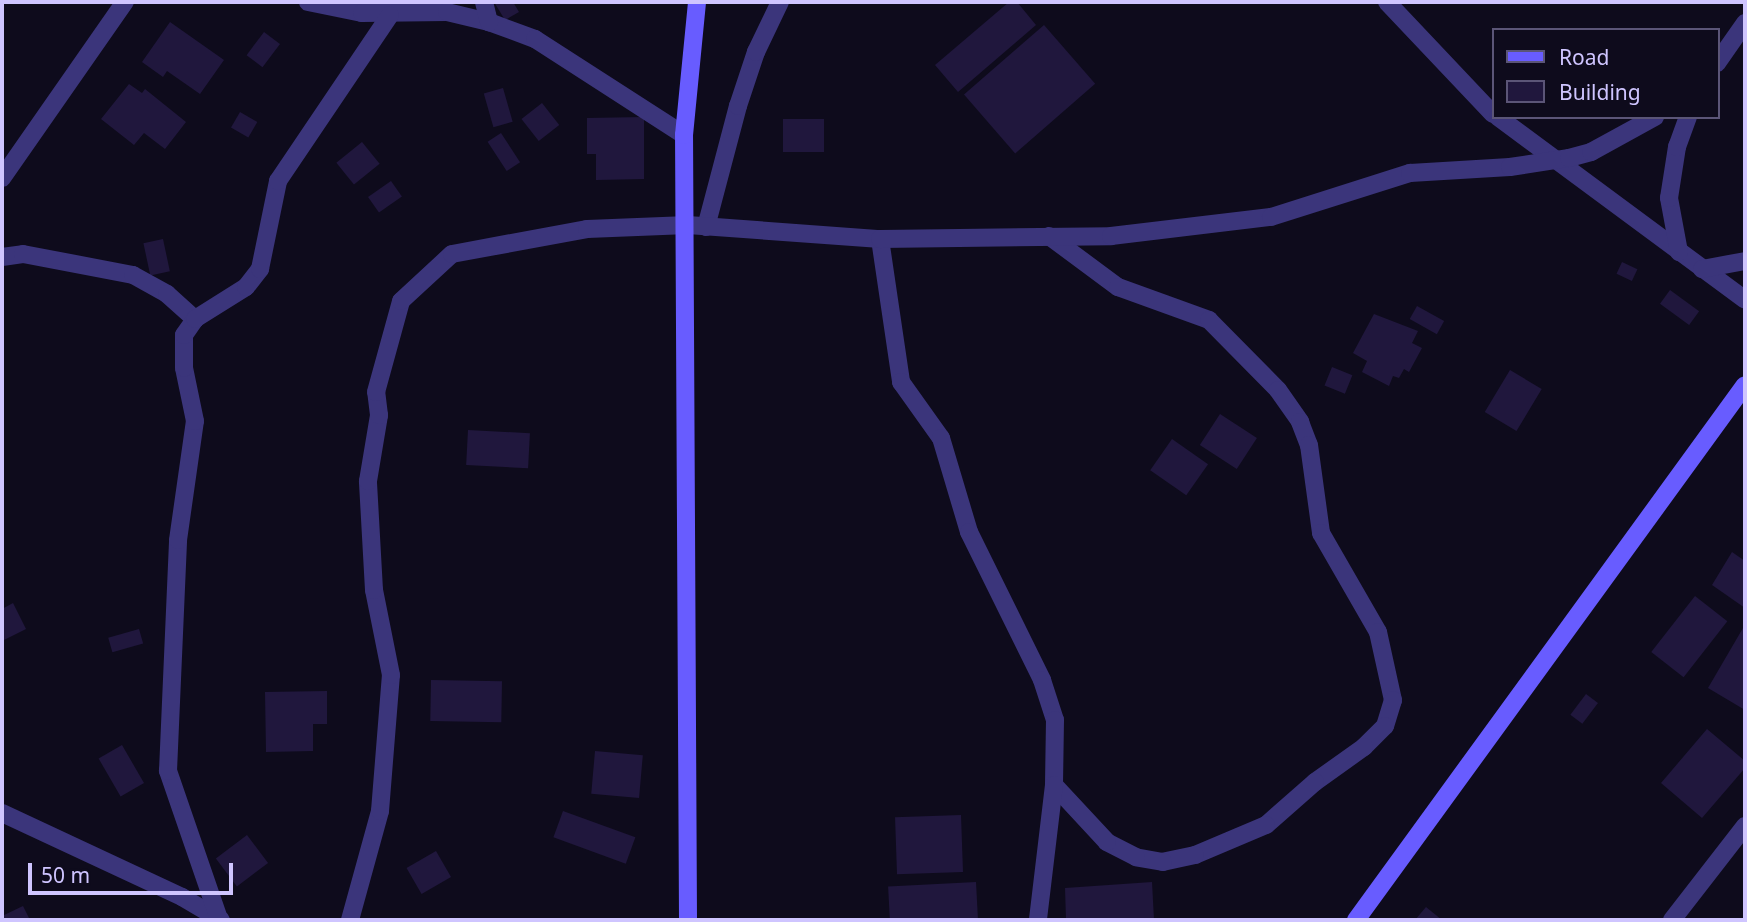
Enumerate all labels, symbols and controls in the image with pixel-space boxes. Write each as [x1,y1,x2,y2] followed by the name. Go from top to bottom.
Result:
[1492,28,1719,119] legend
[1559,43,1609,71] text: Road
[1559,78,1641,106] text: Building
[32,848,236,892] scale bar
[41,861,90,889] text: 50 m

